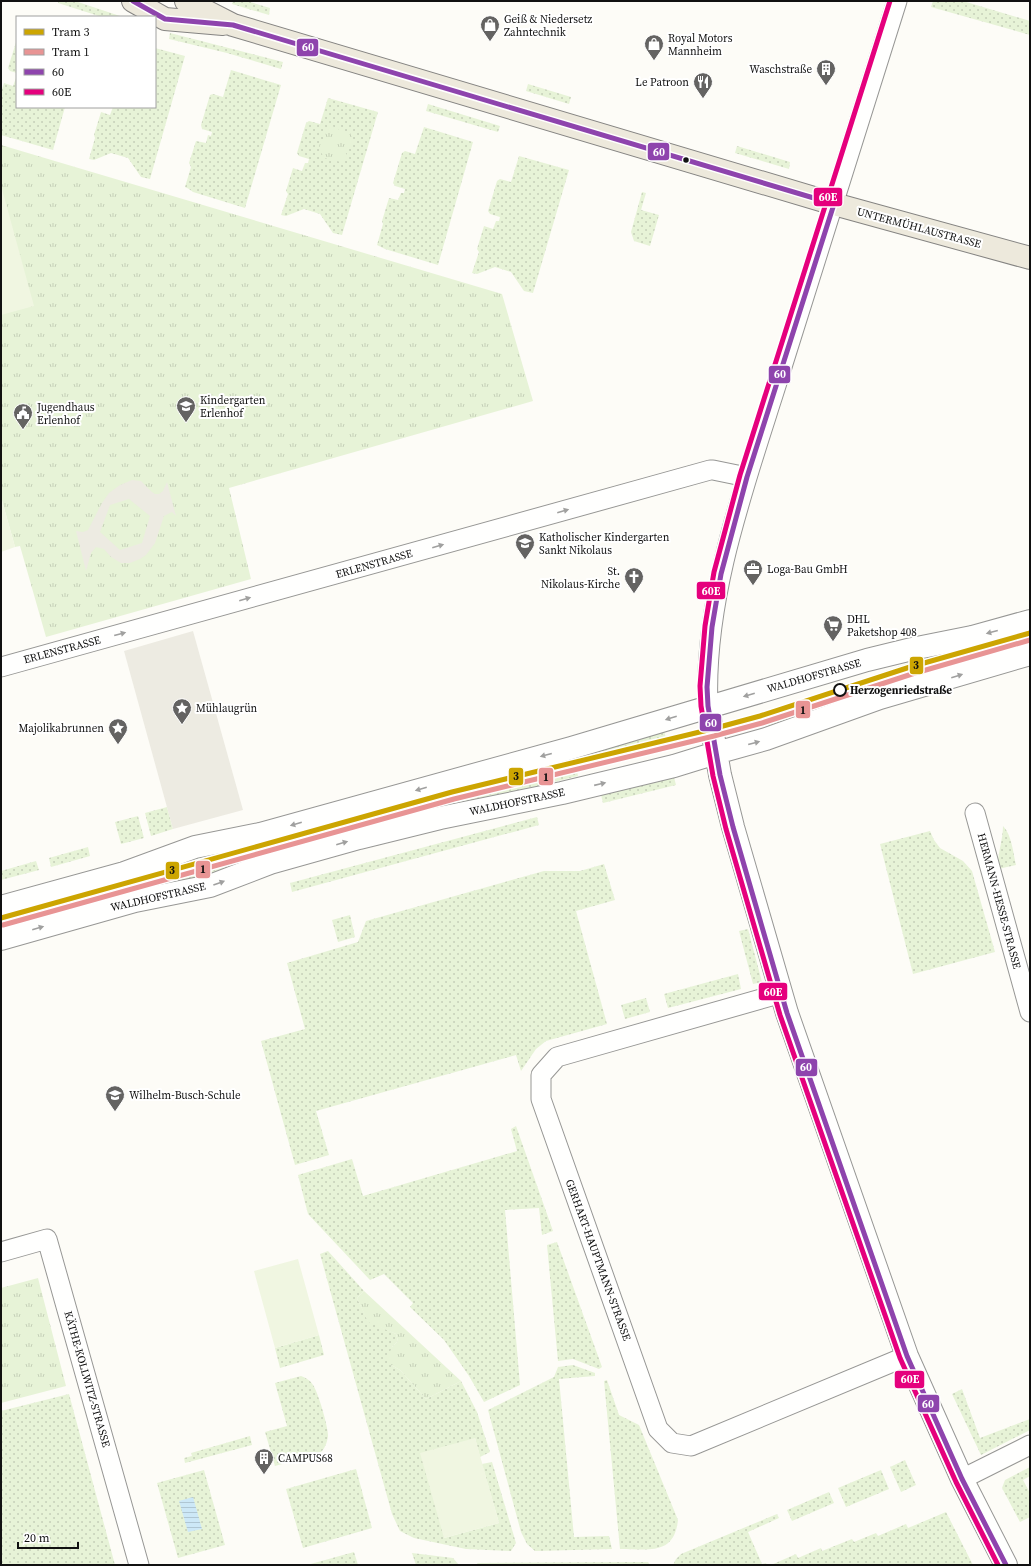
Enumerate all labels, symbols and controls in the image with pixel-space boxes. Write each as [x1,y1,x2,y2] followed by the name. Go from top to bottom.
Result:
[504,12,592,40] place label: Geiß & Niedersetz Zahntechnik
[479,14,501,42] shop icon: Geiß & Niedersetz Zahntechnik
[16,16,156,108] legend
[52,24,90,40] text: Tram 3
[668,31,733,59] place label: Royal Motors Mannheim
[643,33,665,61] shop icon: Royal Motors Mannheim
[296,38,319,57] line badge: 60
[302,40,314,55] text: 60
[52,44,90,60] text: Tram 1
[815,58,837,86] building icon: Waschstraße
[749,62,812,77] place label: Waschstraße
[52,64,64,80] text: 60
[692,71,714,99] restaurant icon: Le Patroon
[635,75,689,90] place label: Le Patroon
[52,84,71,100] text: 60E
[647,142,670,161] line badge: 60
[653,145,665,160] text: 60
[681,155,691,165] unlabelled marker
[813,187,843,207] line badge: 60E
[819,190,838,205] text: 60E
[855,203,983,252] street label: UNTERMÜHLAUSTRASSE
[768,365,791,384] line badge: 60
[774,367,786,382] text: 60
[200,393,266,421] place label: Kindergarten Erlenhof
[175,395,197,423] school or university icon: Kindergarten Erlenhof
[36,400,95,428] place label: Jugendhaus Erlenhof
[12,402,34,430] public building icon: Jugendhaus Erlenhof
[557,508,569,514] one-way arrow
[539,530,670,558] place label: Katholischer Kindergarten Sankt Nikolaus
[514,532,536,560] school or university icon: Katholischer Kindergarten Sankt Nikolaus
[432,543,444,549] one-way arrow
[334,546,414,582] street label: ERLENSTRASSE
[742,558,764,586] office icon: Loga-Bau GmbH
[767,562,848,577] place label: Loga-Bau GmbH
[541,564,620,592] place label: St. Nikolaus-Kirche
[623,566,645,594] church icon: St. Nikolaus-Kirche
[696,581,726,600] line badge: 60E
[702,584,721,599] text: 60E
[239,596,251,602] one-way arrow
[847,612,917,640] place label: DHL Paketshop 408
[822,614,844,642] supermarket icon: DHL Paketshop 408
[986,629,999,635] one-way arrow
[114,631,126,637] one-way arrow
[22,632,103,667] street label: ERLENSTRASSE
[765,655,863,697] street label: WALDHOFSTRASSE
[909,656,924,675] line badge: 3
[913,658,919,673] text: 3
[951,673,963,679] one-way arrow
[833,683,847,697] marker: Herzogenriedstraße
[850,683,952,698] place label: Herzogenriedstraße
[742,692,754,698] one-way arrow
[171,697,193,725] place icon: Mühlaugrün
[795,700,811,719] line badge: 1
[196,701,258,716] place label: Mühlaugrün
[800,703,806,718] text: 1
[699,713,722,732] line badge: 60
[665,715,677,721] one-way arrow
[705,716,717,731] text: 60
[107,717,129,745] place icon: Majolikabrunnen
[19,721,104,736] place label: Majolikabrunnen
[748,740,760,746] one-way arrow
[540,752,552,758] one-way arrow
[508,767,524,786] line badge: 3
[538,767,554,786] line badge: 1
[513,769,519,784] text: 3
[543,770,549,785] text: 1
[594,780,606,786] one-way arrow
[468,784,566,819] street label: WALDHOFSTRASSE
[415,786,427,792] one-way arrow
[290,821,302,827] one-way arrow
[974,831,1024,971] street label: HERMANN-HESSE-STRASSE
[337,840,349,846] one-way arrow
[195,860,211,879] line badge: 1
[165,861,180,880] line badge: 3
[200,862,206,877] text: 1
[169,863,175,878] text: 3
[109,879,207,915] street label: WALDHOFSTRASSE
[213,879,225,885] one-way arrow
[33,925,45,931] one-way arrow
[758,982,788,1001] line badge: 60E
[764,985,783,1000] text: 60E
[795,1058,818,1077] line badge: 60
[800,1060,812,1075] text: 60
[104,1084,126,1112] school or university icon: Wilhelm-Busch-Schule
[129,1088,241,1103] place label: Wilhelm-Busch-Schule
[562,1177,634,1343] street label: GERHART-HAUPTMANN-STRASSE
[60,1309,114,1449] street label: KÄTHE-KOLLWITZ-STRASSE
[894,1370,925,1389] line badge: 60E
[901,1372,920,1387] text: 60E
[917,1394,940,1413] line badge: 60
[922,1397,934,1412] text: 60
[253,1447,275,1475] building icon: CAMPUS68
[278,1451,333,1466] place label: CAMPUS68
[18,1524,78,1550] scale bar
[24,1530,50,1546] text: 20 m

